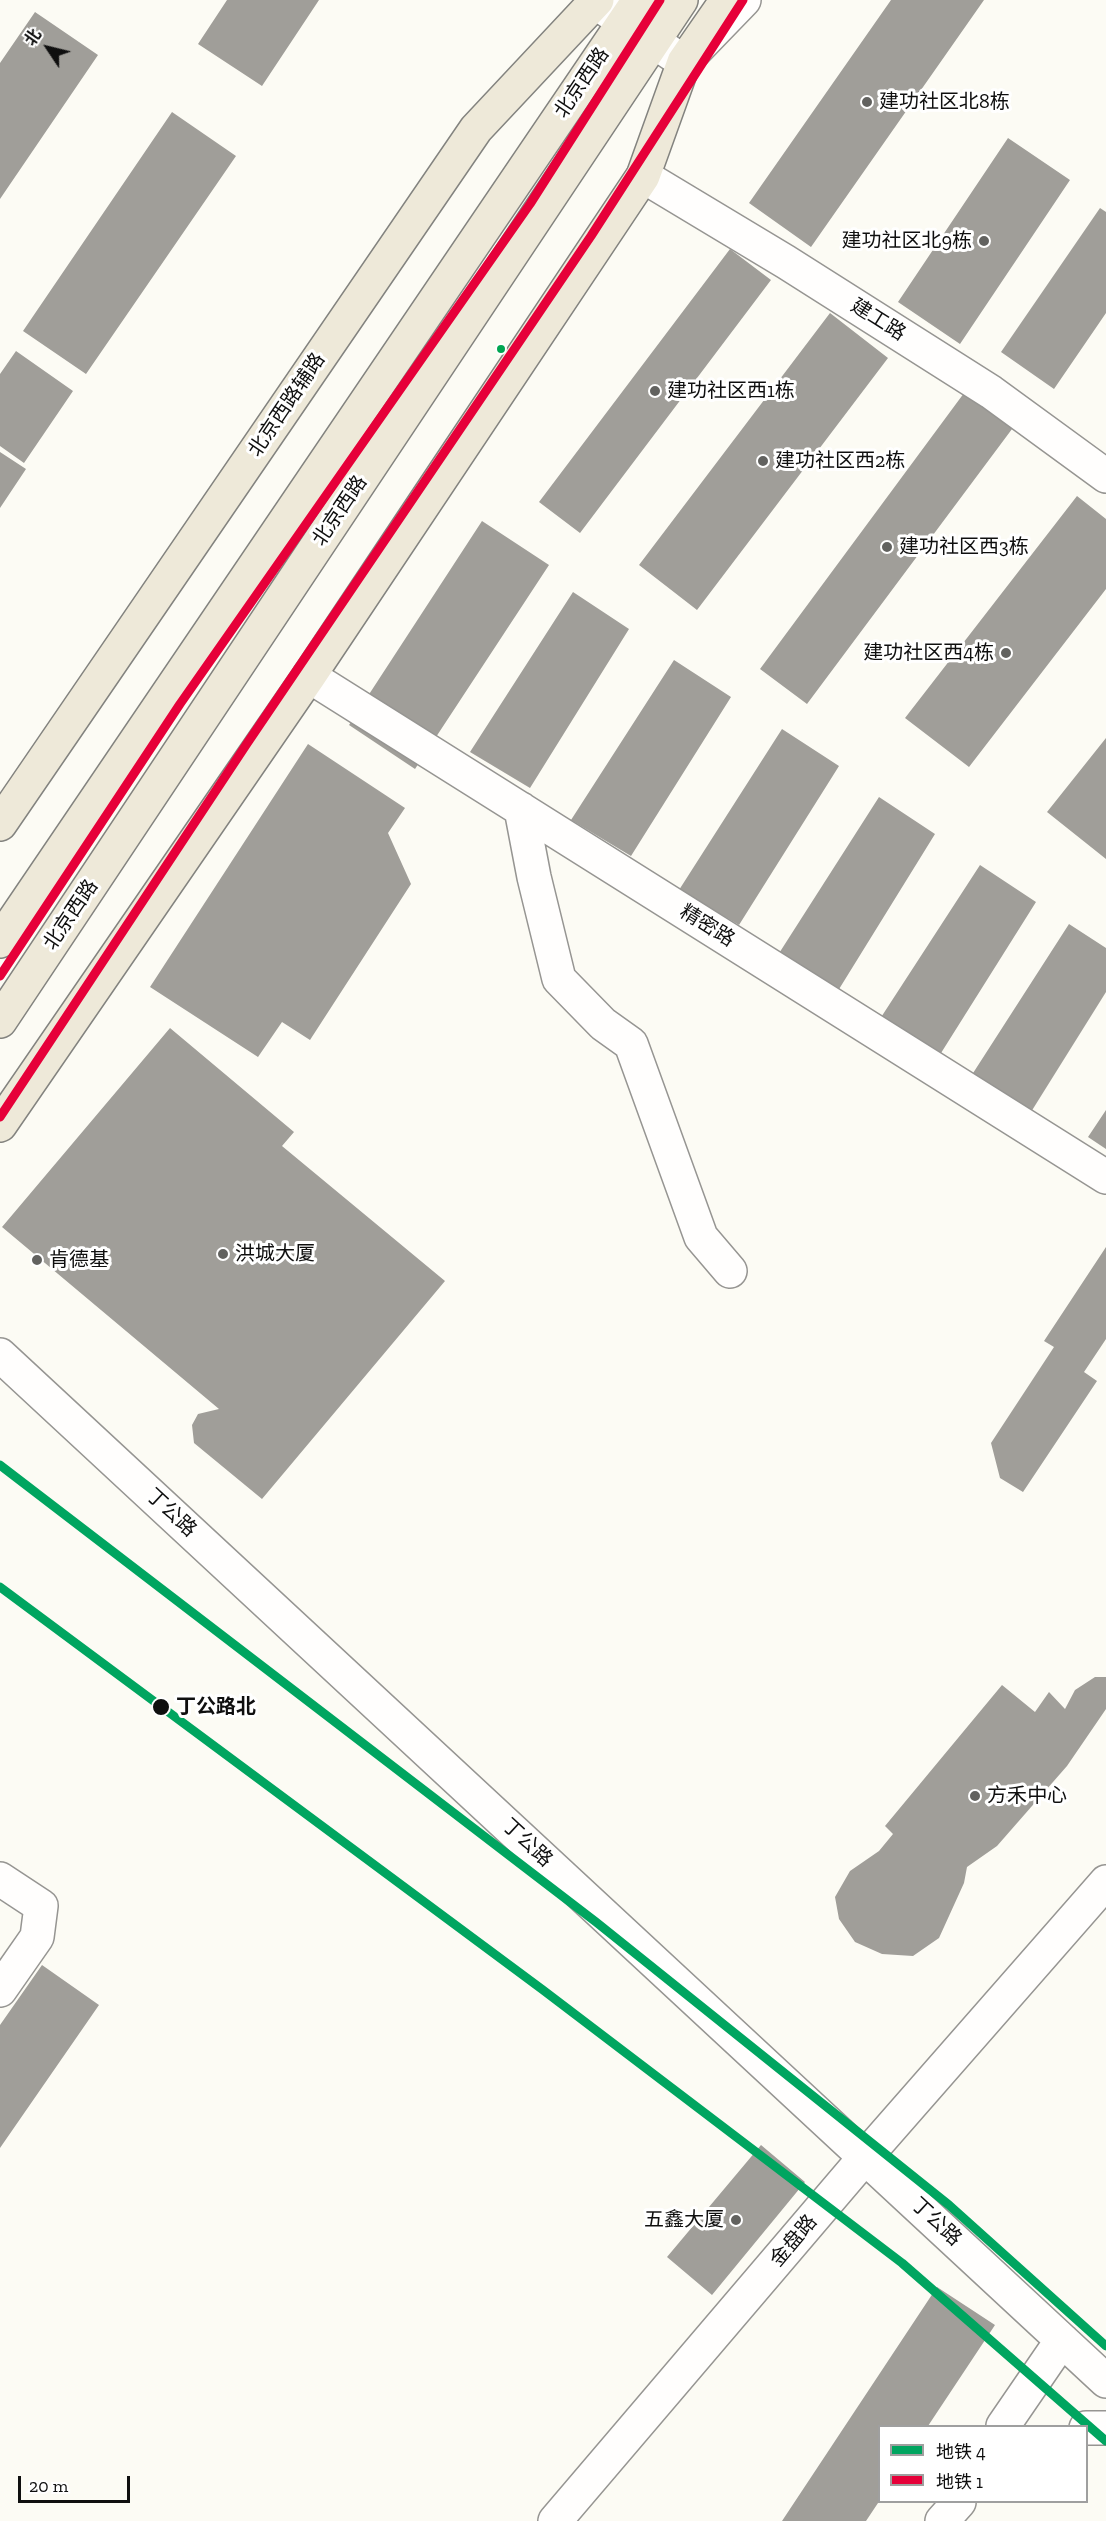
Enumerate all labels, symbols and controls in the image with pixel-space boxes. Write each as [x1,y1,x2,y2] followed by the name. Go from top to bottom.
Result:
[18,18,78,78] north arrow
[20,25,45,49] text: 北
[550,43,614,123] street label: 北京西路
[879,90,1010,114] place label: 建功社区北8栋
[860,95,874,109] marker: 建功社区北8栋
[841,229,972,253] place label: 建功社区北9栋
[977,234,991,248] marker: 建功社区北9栋
[846,294,910,346] street label: 建工路
[495,343,507,355] unlabelled marker
[244,349,330,461] street label: 北京西路辅路
[667,379,795,403] place label: 建功社区西1栋
[648,384,662,398] marker: 建功社区西1栋
[775,449,905,473] place label: 建功社区西2栋
[756,454,770,468] marker: 建功社区西2栋
[308,471,372,551] street label: 北京西路
[899,535,1029,559] place label: 建功社区西3栋
[880,540,894,554] marker: 建功社区西3栋
[863,641,994,665] place label: 建功社区西4栋
[999,646,1013,660] marker: 建功社区西4栋
[39,875,103,955] street label: 北京西路
[675,900,739,952] street label: 精密路
[235,1242,315,1266] place label: 洪城大厦
[216,1247,230,1261] marker: 洪城大厦
[49,1248,109,1272] place label: 肯德基
[30,1253,44,1267] marker: 肯德基
[141,1484,201,1542] street label: 丁公路
[176,1695,256,1719] place label: 丁公路北
[151,1697,171,1717] marker: 丁公路北
[987,1784,1067,1808] place label: 方禾中心
[968,1789,982,1803] marker: 方禾中心
[497,1814,557,1872] street label: 丁公路
[906,2193,966,2251] street label: 丁公路
[644,2208,724,2232] place label: 五鑫大厦
[766,2210,822,2272] street label: 金盘路
[729,2213,743,2227] marker: 五鑫大厦
[878,2425,1088,2503] legend
[936,2441,986,2463] text: 地铁 4
[21,2464,134,2502] scale bar
[936,2471,983,2493] text: 地铁 1
[29,2475,68,2497] text: 20 m

